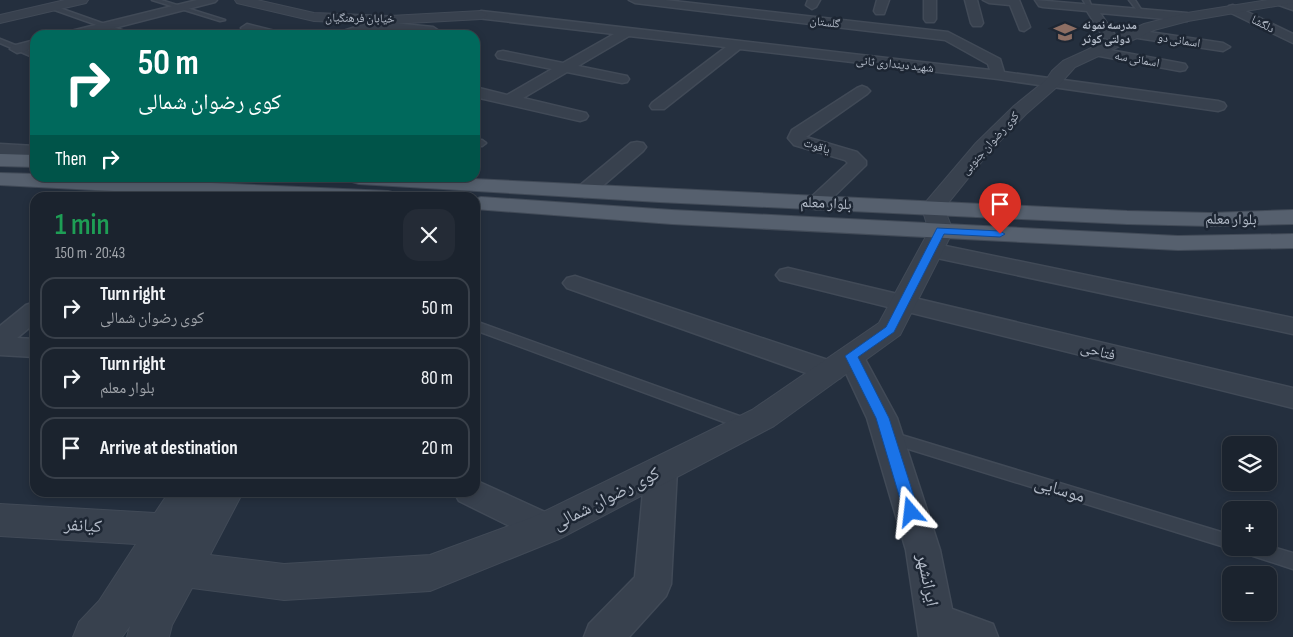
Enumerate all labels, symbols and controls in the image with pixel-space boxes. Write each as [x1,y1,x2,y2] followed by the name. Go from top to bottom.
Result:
[325,10,395,27] street label: خیابان فرهنگیان
[1249,12,1277,37] street label: دلگشا
[809,13,841,32] street label: گلستان
[1081,18,1137,47] place label: مدرسه نمونه دولتی کوثر
[1052,19,1078,45] school or university icon: مدرسه نمونه دولتی کوثر
[1157,30,1201,51] street label: اسمانی دو
[138,42,199,85] text: 50 m
[1113,48,1161,71] street label: اسمانی سه
[55,50,120,115] icon: right
[855,53,935,76] street label: شهید دینداری ثانی
[138,89,281,116] text: کوی رضوان شمالی
[958,109,1023,178] street label: کوی رضوان جنوبی
[802,135,832,158] street label: یاقوت
[96,145,124,173] icon: right
[55,148,86,171] text: Then
[979,183,1021,234] pin
[986,190,1014,218] icon: arrive
[800,193,852,214] street label: بلوار معلم
[55,207,110,243] text: 1 min
[403,209,455,261] button: close
[1205,210,1257,229] street label: بلوار معلم
[55,244,125,263] text: 150 m · 20:43
[100,283,165,306] text: Turn right
[57,294,85,322] icon: right
[422,297,453,320] text: 50 m
[100,309,204,328] text: کوی رضوان شمالی
[1078,338,1117,365] street label: فتاحی
[100,353,165,376] text: Turn right
[57,364,85,392] icon: right
[421,367,453,390] text: 80 m
[100,379,155,398] text: بلوار معلم
[57,434,85,462] icon: arrive
[1222,436,1277,621] map controls
[1222,436,1277,491] button: layers
[100,437,238,460] text: Arrive at destination
[421,437,453,460] text: 20 m
[549,462,664,534] street label: کوی رضوان شمالی
[1032,472,1088,507] street label: موسایی
[884,485,936,537] position arrow
[1222,501,1277,556] button: +
[62,514,103,537] street label: کیانفر
[912,551,943,608] street label: ایرانشهر
[1222,566,1277,621] button: −

